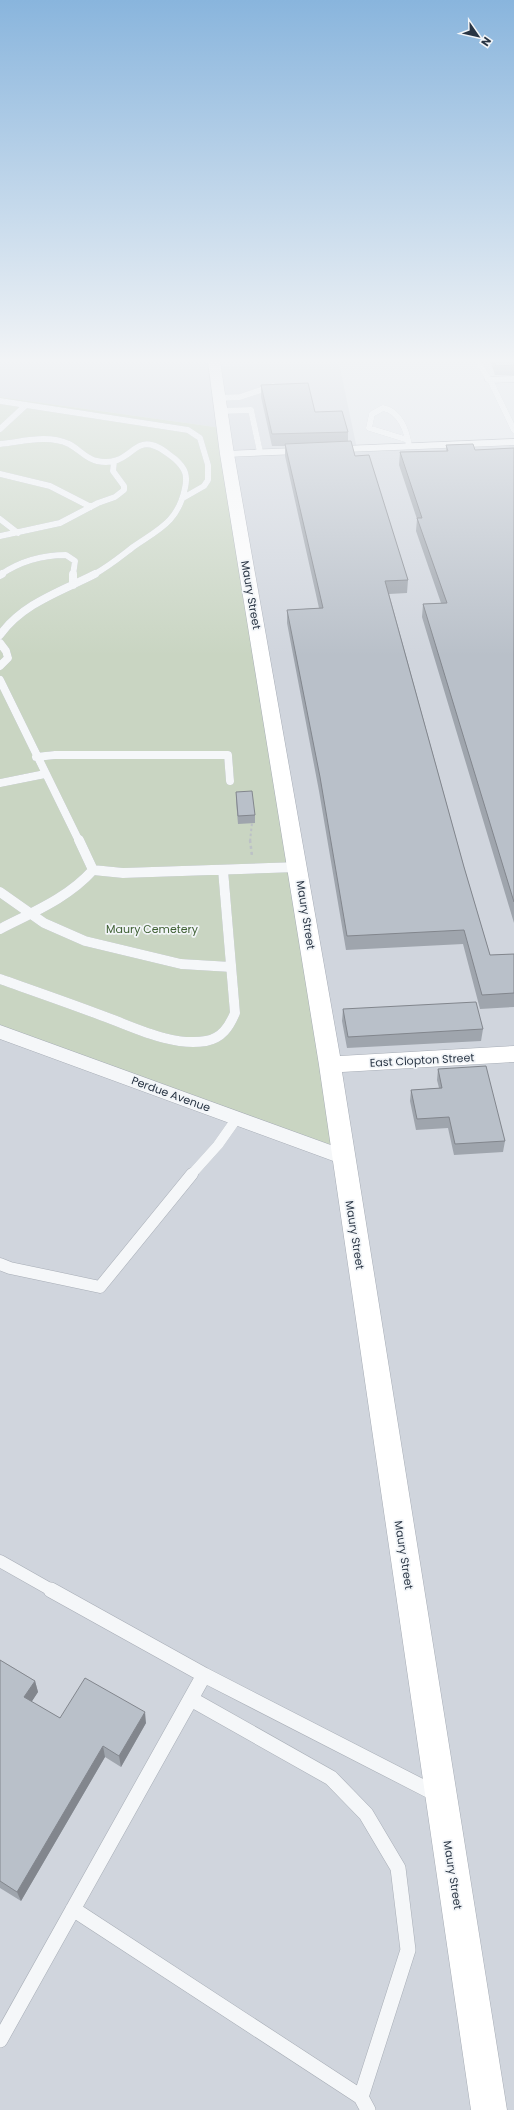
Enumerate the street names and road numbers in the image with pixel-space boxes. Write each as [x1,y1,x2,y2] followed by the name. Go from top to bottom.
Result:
[237,559,265,631] street label: Maury Street
[293,879,319,951] street label: Maury Street
[369,1049,475,1071] street label: East Clopton Street
[129,1072,213,1116] street label: Perdue Avenue
[342,1199,368,1271] street label: Maury Street
[391,1519,417,1591] street label: Maury Street
[440,1839,466,1911] street label: Maury Street

